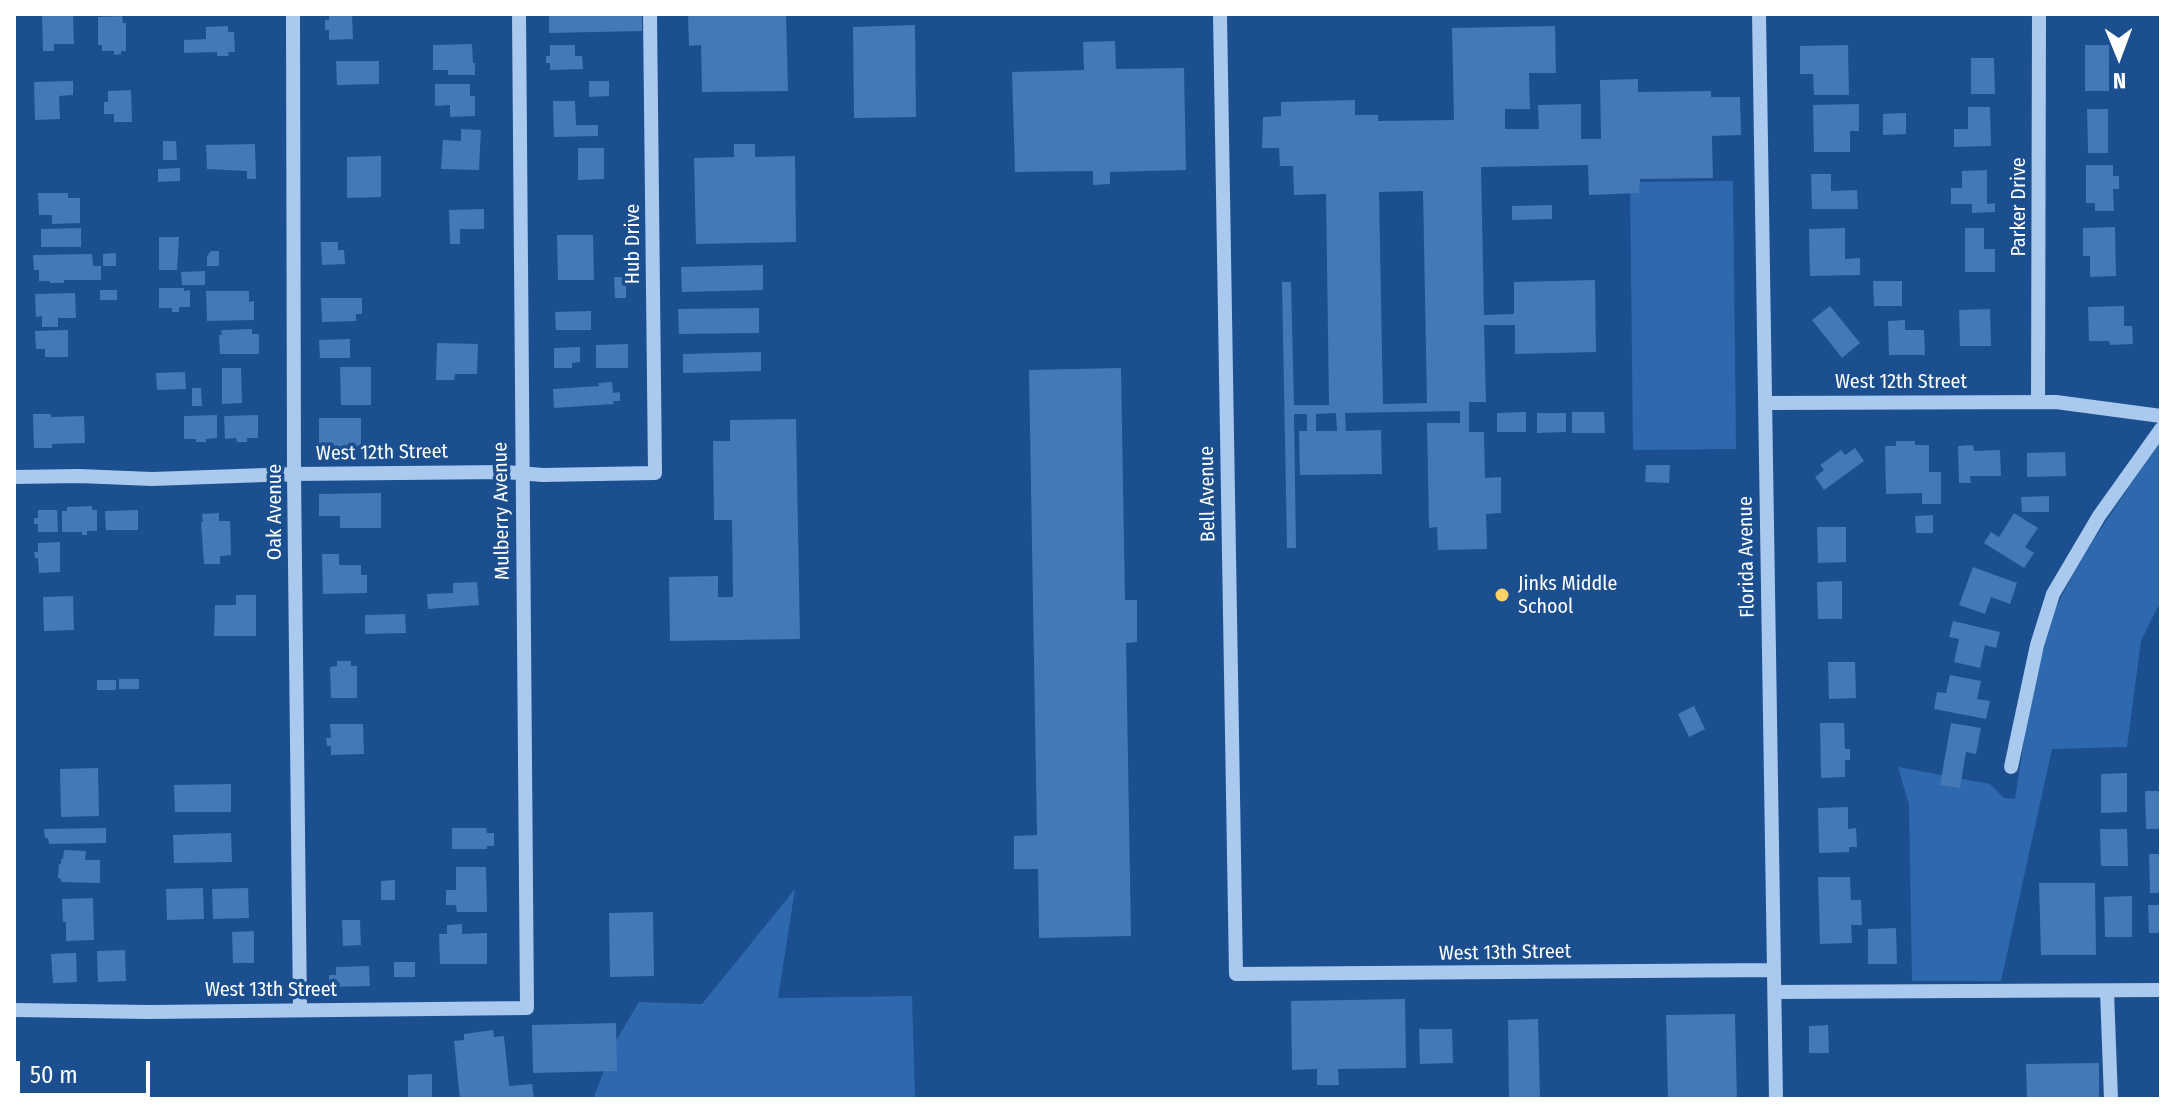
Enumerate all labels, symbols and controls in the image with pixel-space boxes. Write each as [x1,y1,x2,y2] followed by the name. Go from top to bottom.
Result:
[2079,16,2159,96] north arrow
[2113,67,2126,94] text: N
[2007,157,2031,257] street label: Parker Drive
[621,204,645,284] street label: Hub Drive
[1835,370,1967,394] street label: West 12th Street
[316,440,448,466] street label: West 12th Street
[489,442,515,580] street label: Mulberry Avenue
[1195,446,1221,542] street label: Bell Avenue
[263,464,287,560] street label: Oak Avenue
[1734,496,1760,618] street label: Florida Avenue
[1518,572,1617,619] place label: Jinks Middle School
[1493,586,1511,604] marker: Jinks Middle School
[1439,940,1571,966] street label: West 13th Street
[205,978,337,1002] street label: West 13th Street
[20,1045,154,1095] scale bar
[30,1061,78,1089] text: 50 m

